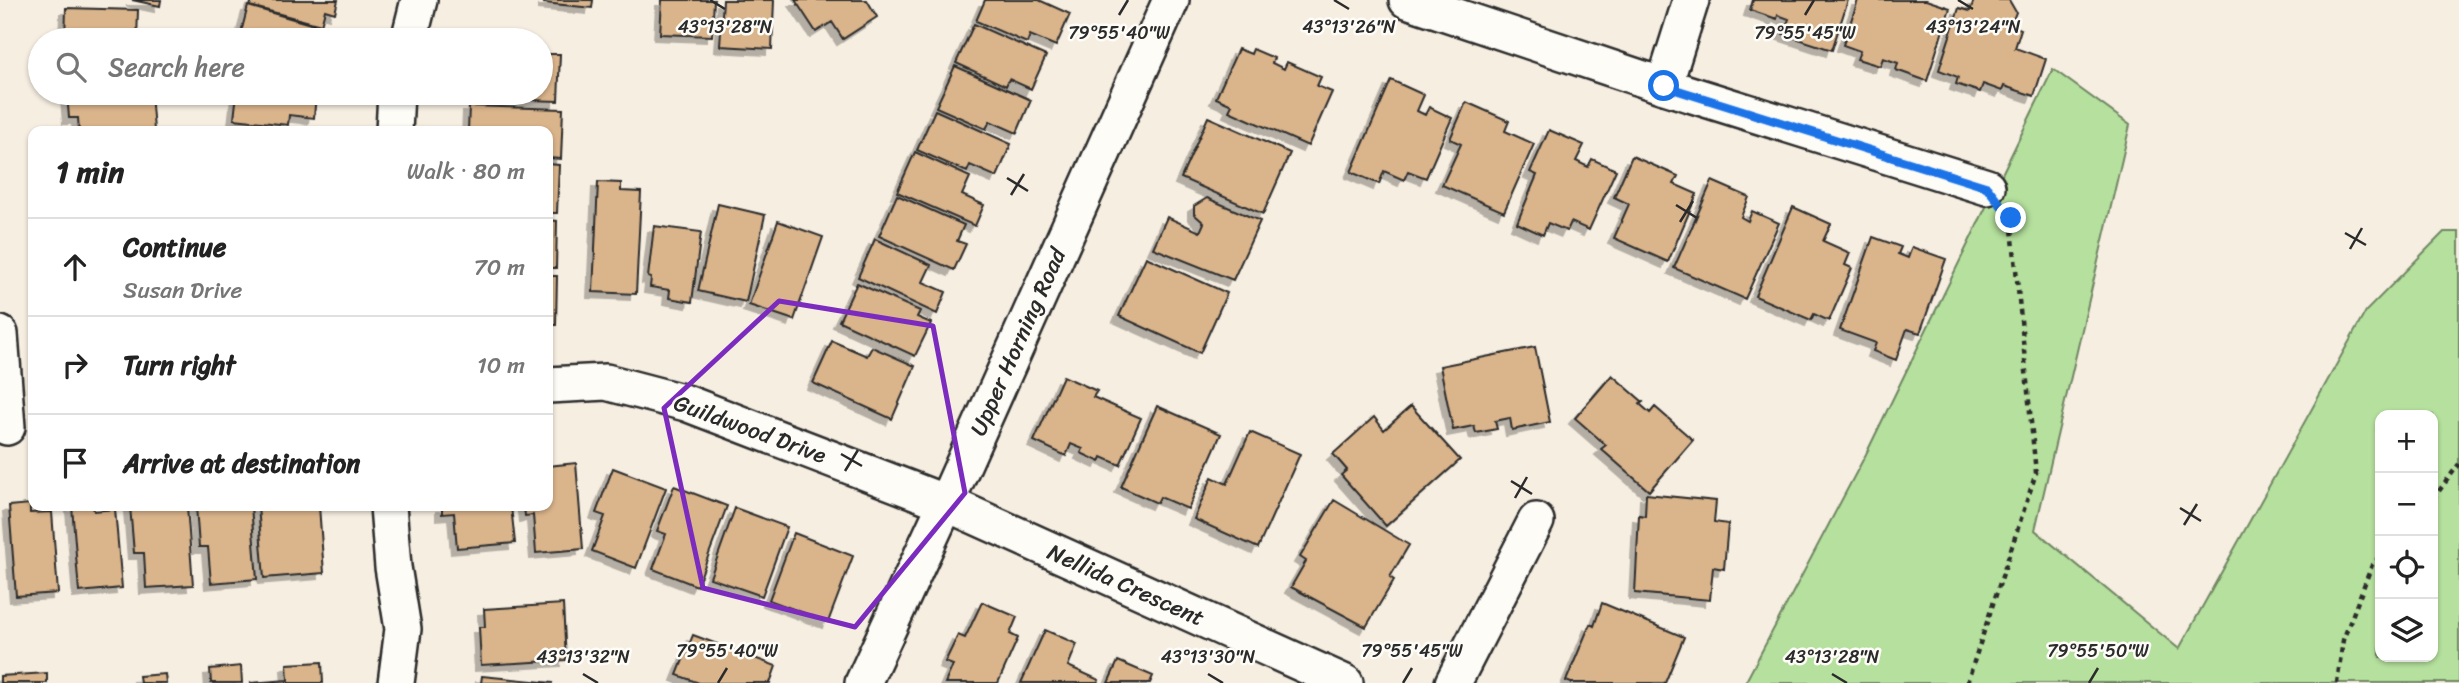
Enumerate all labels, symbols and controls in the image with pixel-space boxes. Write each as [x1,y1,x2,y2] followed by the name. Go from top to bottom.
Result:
[678,11,773,43] text: 43°13'28"N
[1302,11,1396,43] text: 43°13'26"N
[1926,11,2021,43] text: 43°13'24"N
[1068,17,1171,49] text: 79°55'40"W
[1754,17,1857,49] text: 79°55'45"W
[28,28,553,105] search box
[108,44,245,90] text: Search here
[52,48,90,86] icon: search
[1648,70,1679,101] route start
[56,145,124,199] text: 1 min
[407,151,525,192] text: Walk · 80 m
[1995,202,2026,233] route end
[123,224,226,270] text: Continue
[958,240,1079,443] street label: Upper Horning Road
[474,247,525,288] text: 70 m
[56,248,94,286] icon: ahead
[123,270,242,311] text: Susan Drive
[123,342,236,388] text: Turn right
[477,345,525,386] text: 10 m
[56,346,94,384] icon: right
[668,382,832,476] street label: Guildwood Drive
[2375,410,2438,662] map controls
[2375,410,2438,473] button: +
[123,440,360,486] text: Arrive at destination
[56,444,94,482] icon: arrive
[2375,473,2438,536] button: −
[1041,532,1211,638] street label: Nellida Crescent
[2375,536,2438,599] button: locate
[2375,599,2438,662] button: layers
[676,635,779,667] text: 79°55'40"W
[1361,635,1464,667] text: 79°55'45"W
[2047,635,2150,667] text: 79°55'50"W
[536,641,630,673] text: 43°13'32"N
[1161,641,1256,673] text: 43°13'30"N
[1785,641,1880,673] text: 43°13'28"N

